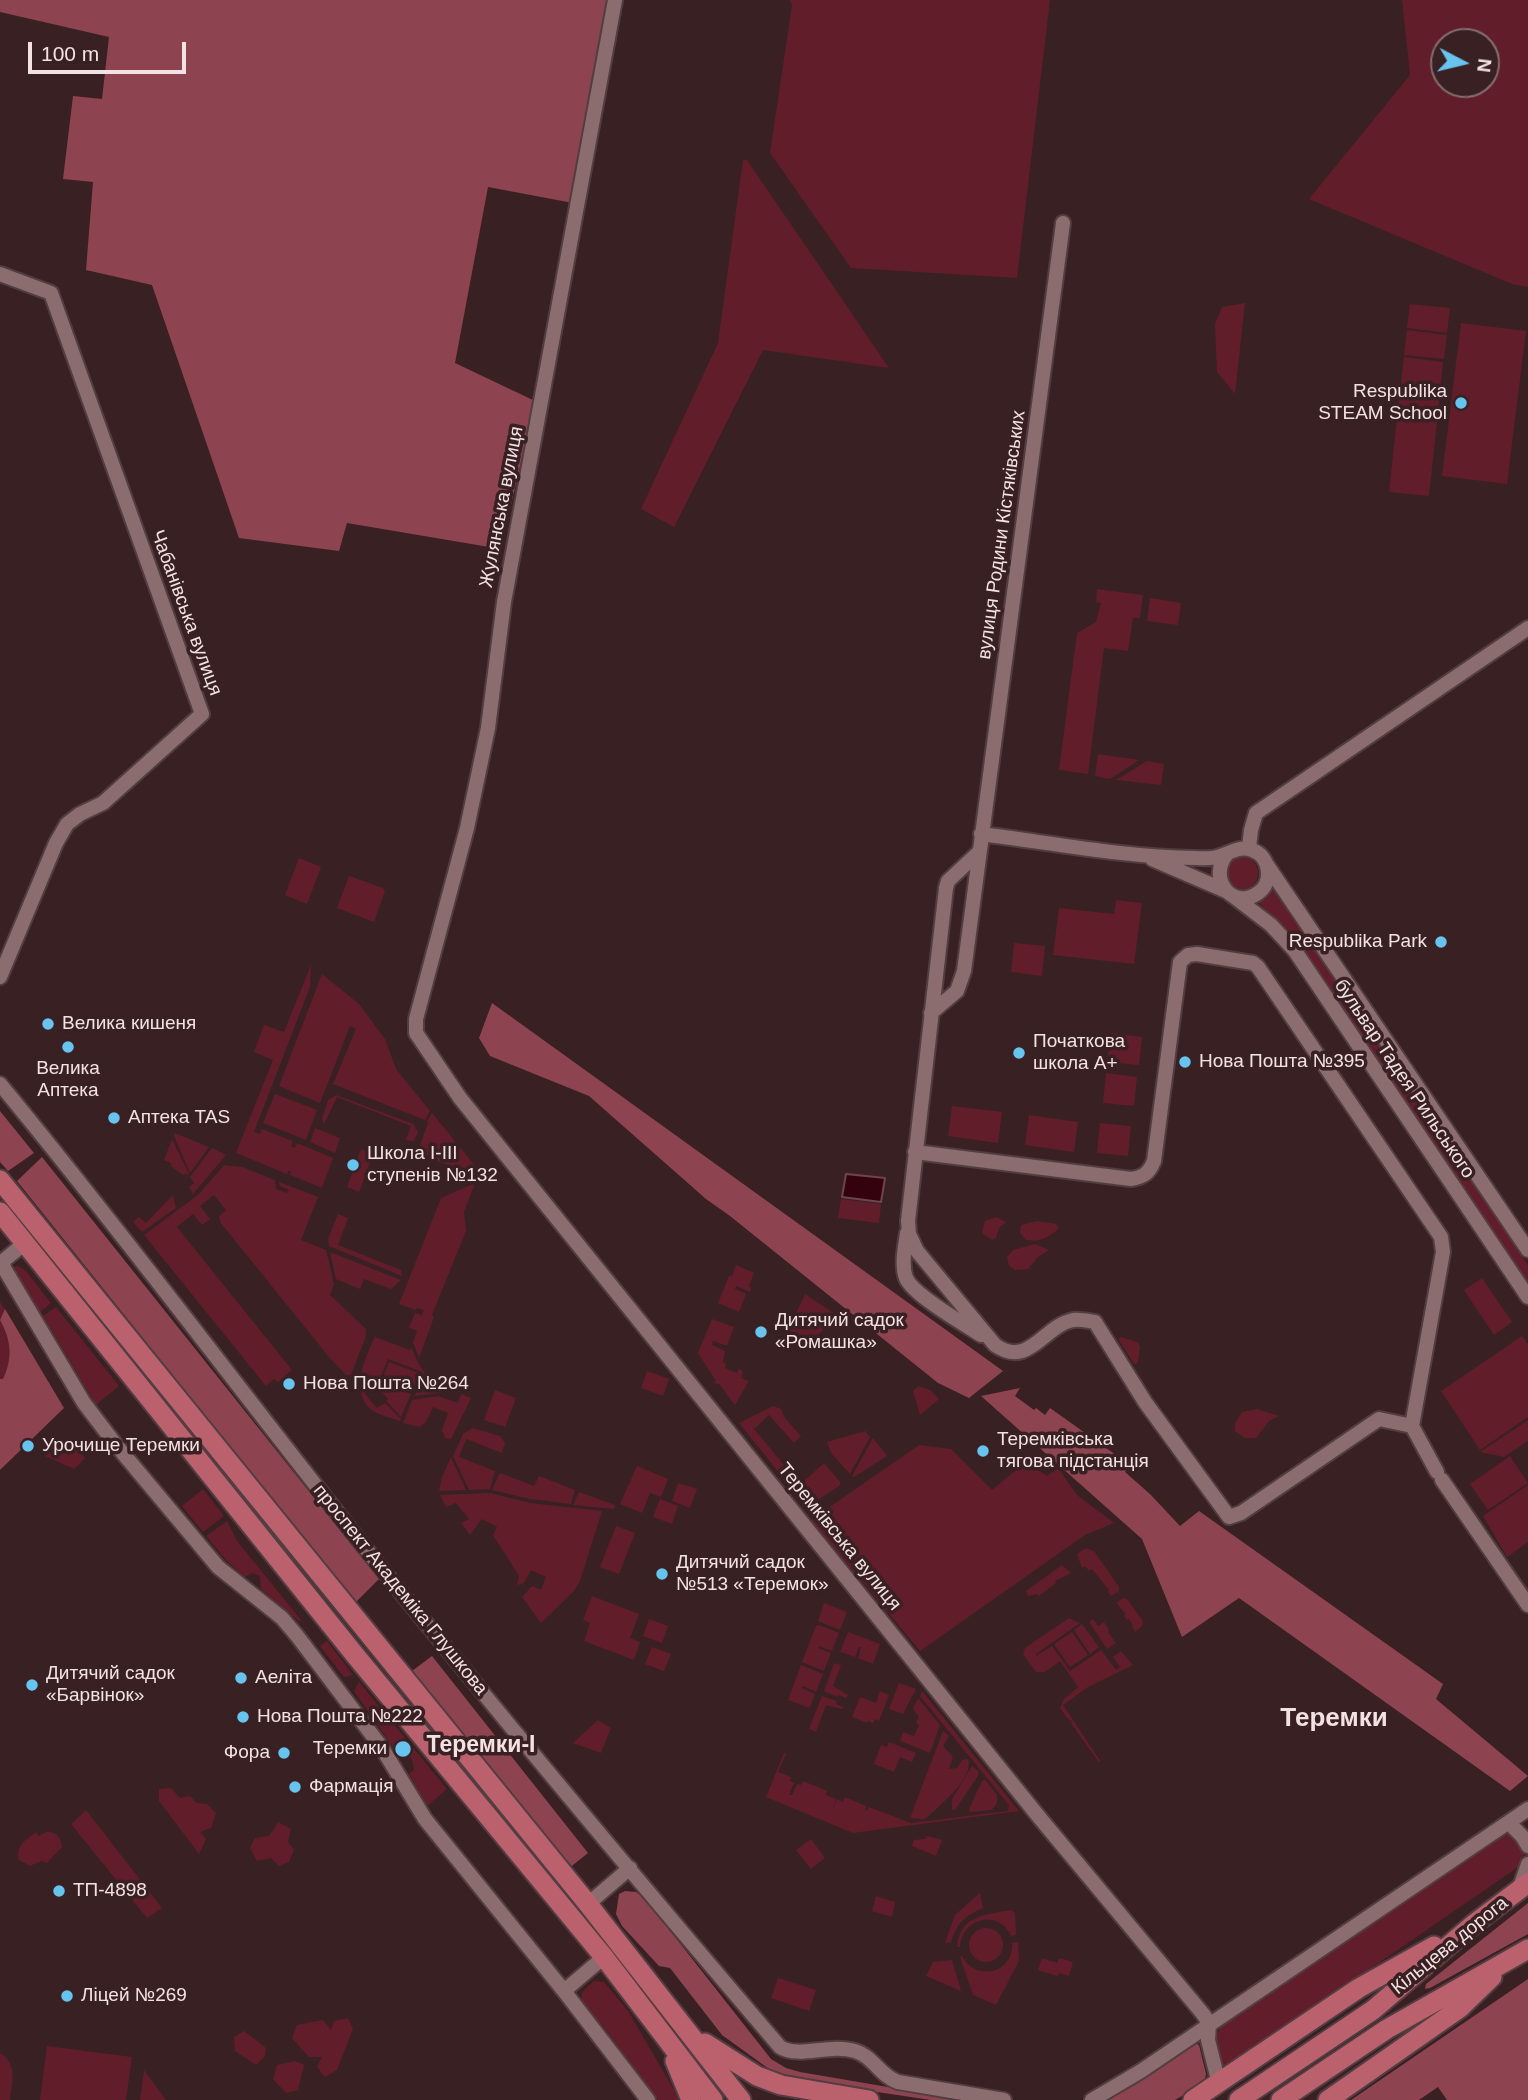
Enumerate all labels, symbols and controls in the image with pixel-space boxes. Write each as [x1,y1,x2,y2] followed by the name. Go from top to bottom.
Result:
[32,28,189,72] scale bar
[1430,28,1500,98] north arrow
[41,42,99,65] text: 100 m
[1473,57,1496,73] text: N
[1318,381,1447,425] place label: Respublika STEAM School
[1453,395,1469,411] marker: Respublika STEAM School
[973,409,1031,661] street label: вулиця Родини Кістяківських
[475,424,529,590] street label: Жулянська вулиця
[145,527,227,699] street label: Чабанівська вулиця
[1289,931,1427,953] place label: Respublika Park
[1433,934,1449,950] marker: Respublika Park
[1329,975,1479,1183] street label: бульвар Тадея Рильського
[62,1013,196,1035] place label: Велика кишеня
[40,1016,56,1032] marker: Велика кишеня
[1033,1031,1125,1075] place label: Початкова школа А+
[60,1039,76,1055] marker: Велика Аптека
[1011,1045,1027,1061] marker: Початкова школа А+
[1199,1051,1365,1073] place label: Нова Пошта №395
[1177,1054,1193,1070] marker: Нова Пошта №395
[36,1058,100,1102] place label: Велика Аптека
[128,1107,230,1129] place label: Аптека TAS
[106,1110,122,1126] marker: Аптека TAS
[367,1143,498,1187] place label: Школа І-ІІІ ступенів №132
[345,1157,361,1173] marker: Школа І-ІІІ ступенів №132
[775,1310,904,1354] place label: Дитячий садок «Ромашка»
[753,1324,769,1340] marker: Дитячий садок «Ромашка»
[303,1373,469,1395] place label: Нова Пошта №264
[281,1376,297,1392] marker: Нова Пошта №264
[997,1429,1149,1473] place label: Теремківська тягова підстанція
[42,1435,200,1457] place label: Урочище Теремки
[20,1438,36,1454] marker: Урочище Теремки
[975,1443,991,1459] marker: Теремківська тягова підстанція
[772,1459,906,1615] street label: Теремківська вулиця
[308,1480,492,1700] street label: проспект Академіка Глушкова
[676,1552,829,1596] place label: Дитячий садок №513 «Теремок»
[654,1566,670,1582] marker: Дитячий садок №513 «Теремок»
[46,1663,175,1707] place label: Дитячий садок «Барвінок»
[255,1667,312,1689] place label: Аеліта
[233,1670,249,1686] marker: Аеліта
[24,1677,40,1693] marker: Дитячий садок «Барвінок»
[1280,1703,1388,1735] district label: Теремки
[257,1706,423,1728] place label: Нова Пошта №222
[235,1709,251,1725] marker: Нова Пошта №222
[427,1732,535,1760] district label: Теремки-І
[313,1738,387,1760] place label: Теремки
[393,1739,413,1759] marker: Теремки
[224,1742,270,1764] place label: Фора
[276,1745,292,1761] marker: Фора
[309,1776,394,1798] place label: Фармація
[287,1779,303,1795] marker: Фармація
[73,1880,147,1902] place label: ТП-4898
[51,1883,67,1899] marker: ТП-4898
[1387,1892,1513,2000] street label: Кільцева дорога
[81,1985,187,2007] place label: Ліцей №269
[59,1988,75,2004] marker: Ліцей №269

